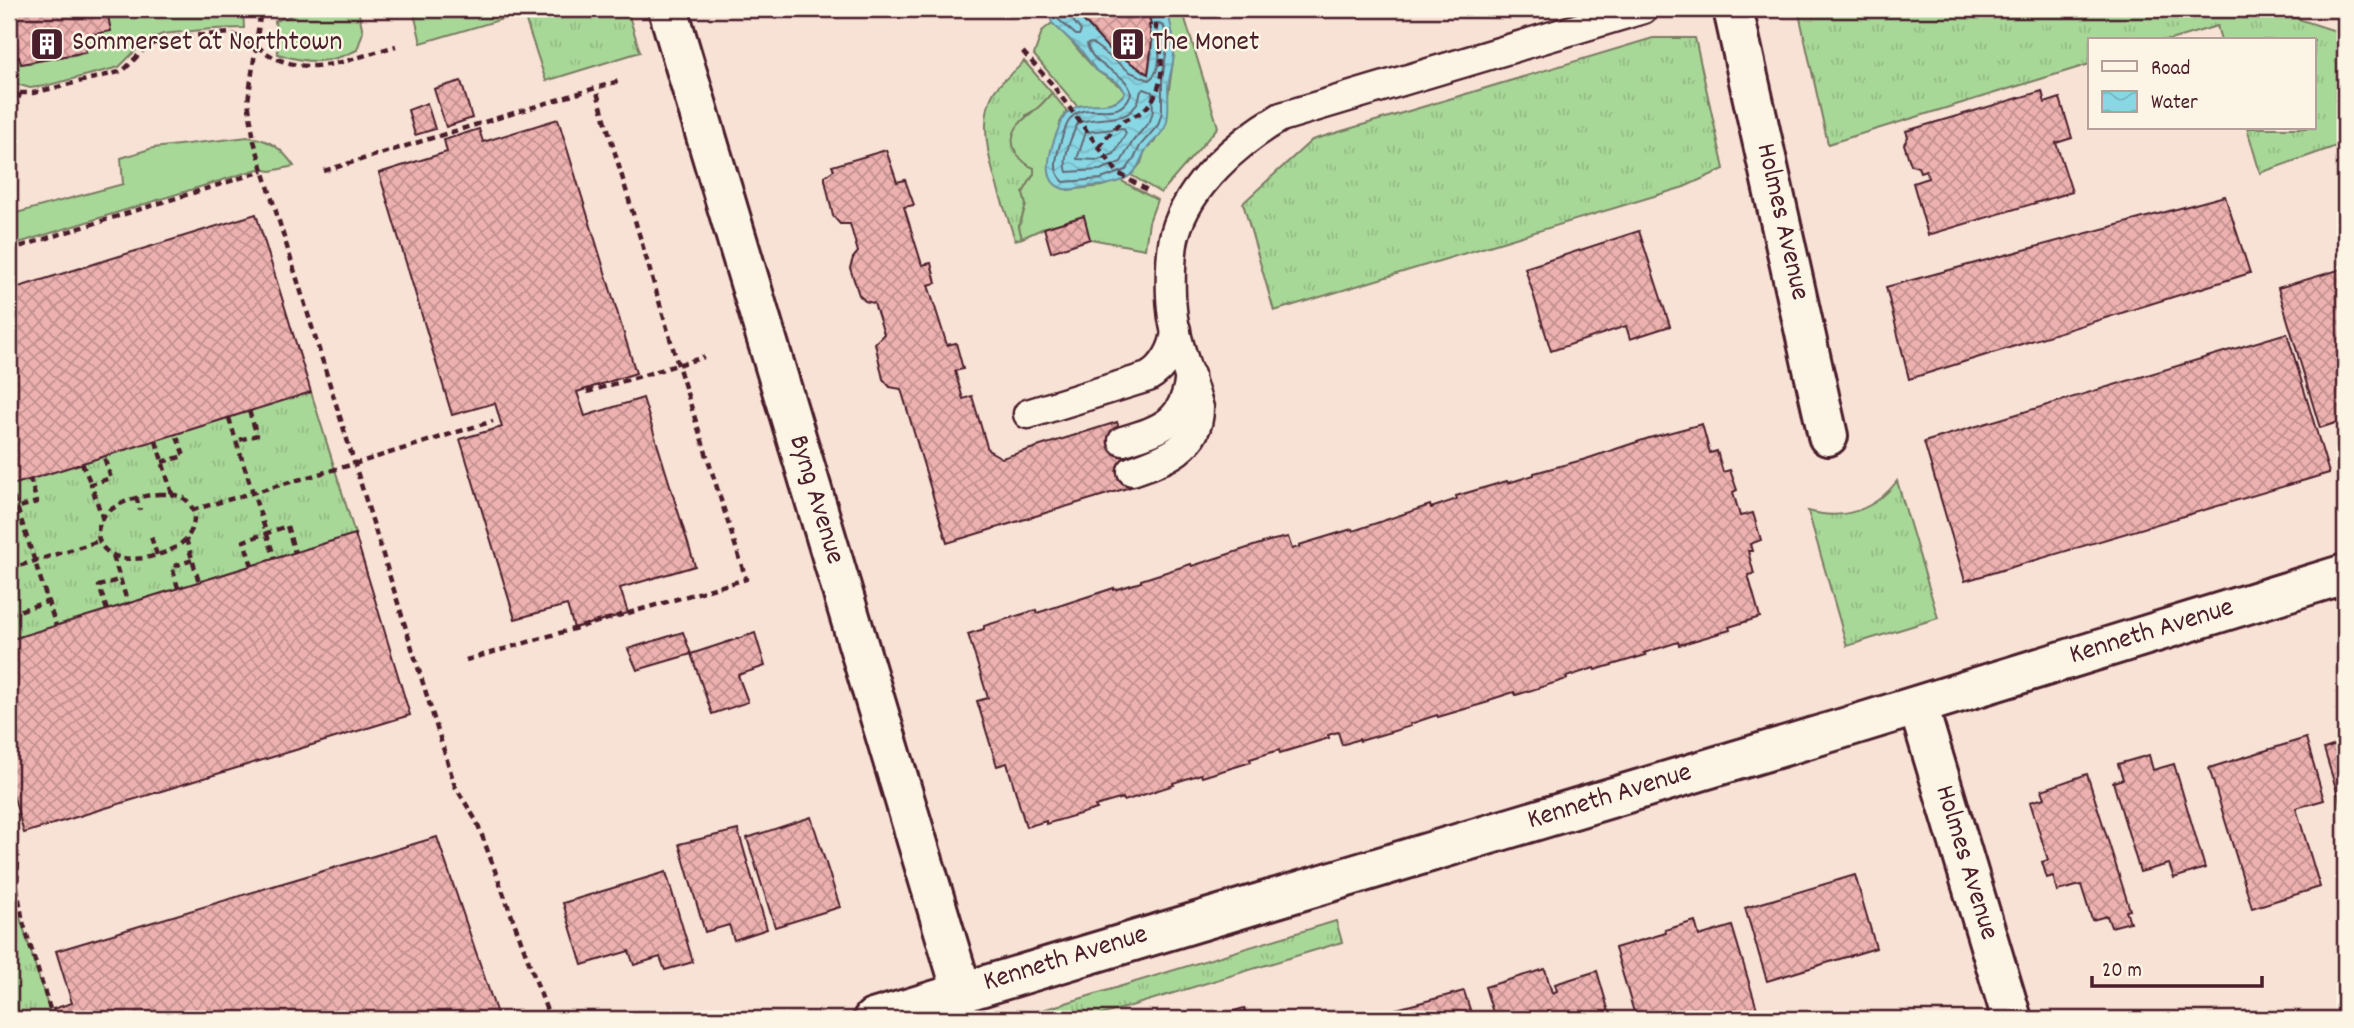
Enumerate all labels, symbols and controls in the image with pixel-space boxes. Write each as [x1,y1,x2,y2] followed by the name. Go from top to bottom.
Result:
[72,24,342,64] place label: Sommerset at Northtown
[1152,24,1259,64] place label: The Monet
[28,25,66,63] building icon: Sommerset at Northtown
[1109,25,1147,63] building icon: The Monet
[2088,38,2316,130] legend
[2151,55,2190,85] text: Road
[2151,89,2198,119] text: Water
[1744,140,1818,304] street label: Holmes Avenue
[776,431,854,569] street label: Byng Avenue
[2065,589,2239,677] street label: Kenneth Avenue
[1523,754,1697,842] street label: Kenneth Avenue
[1923,781,2007,945] street label: Holmes Avenue
[979,916,1153,1004] street label: Kenneth Avenue
[2092,944,2261,988] scale bar
[2102,957,2142,987] text: 20 m

